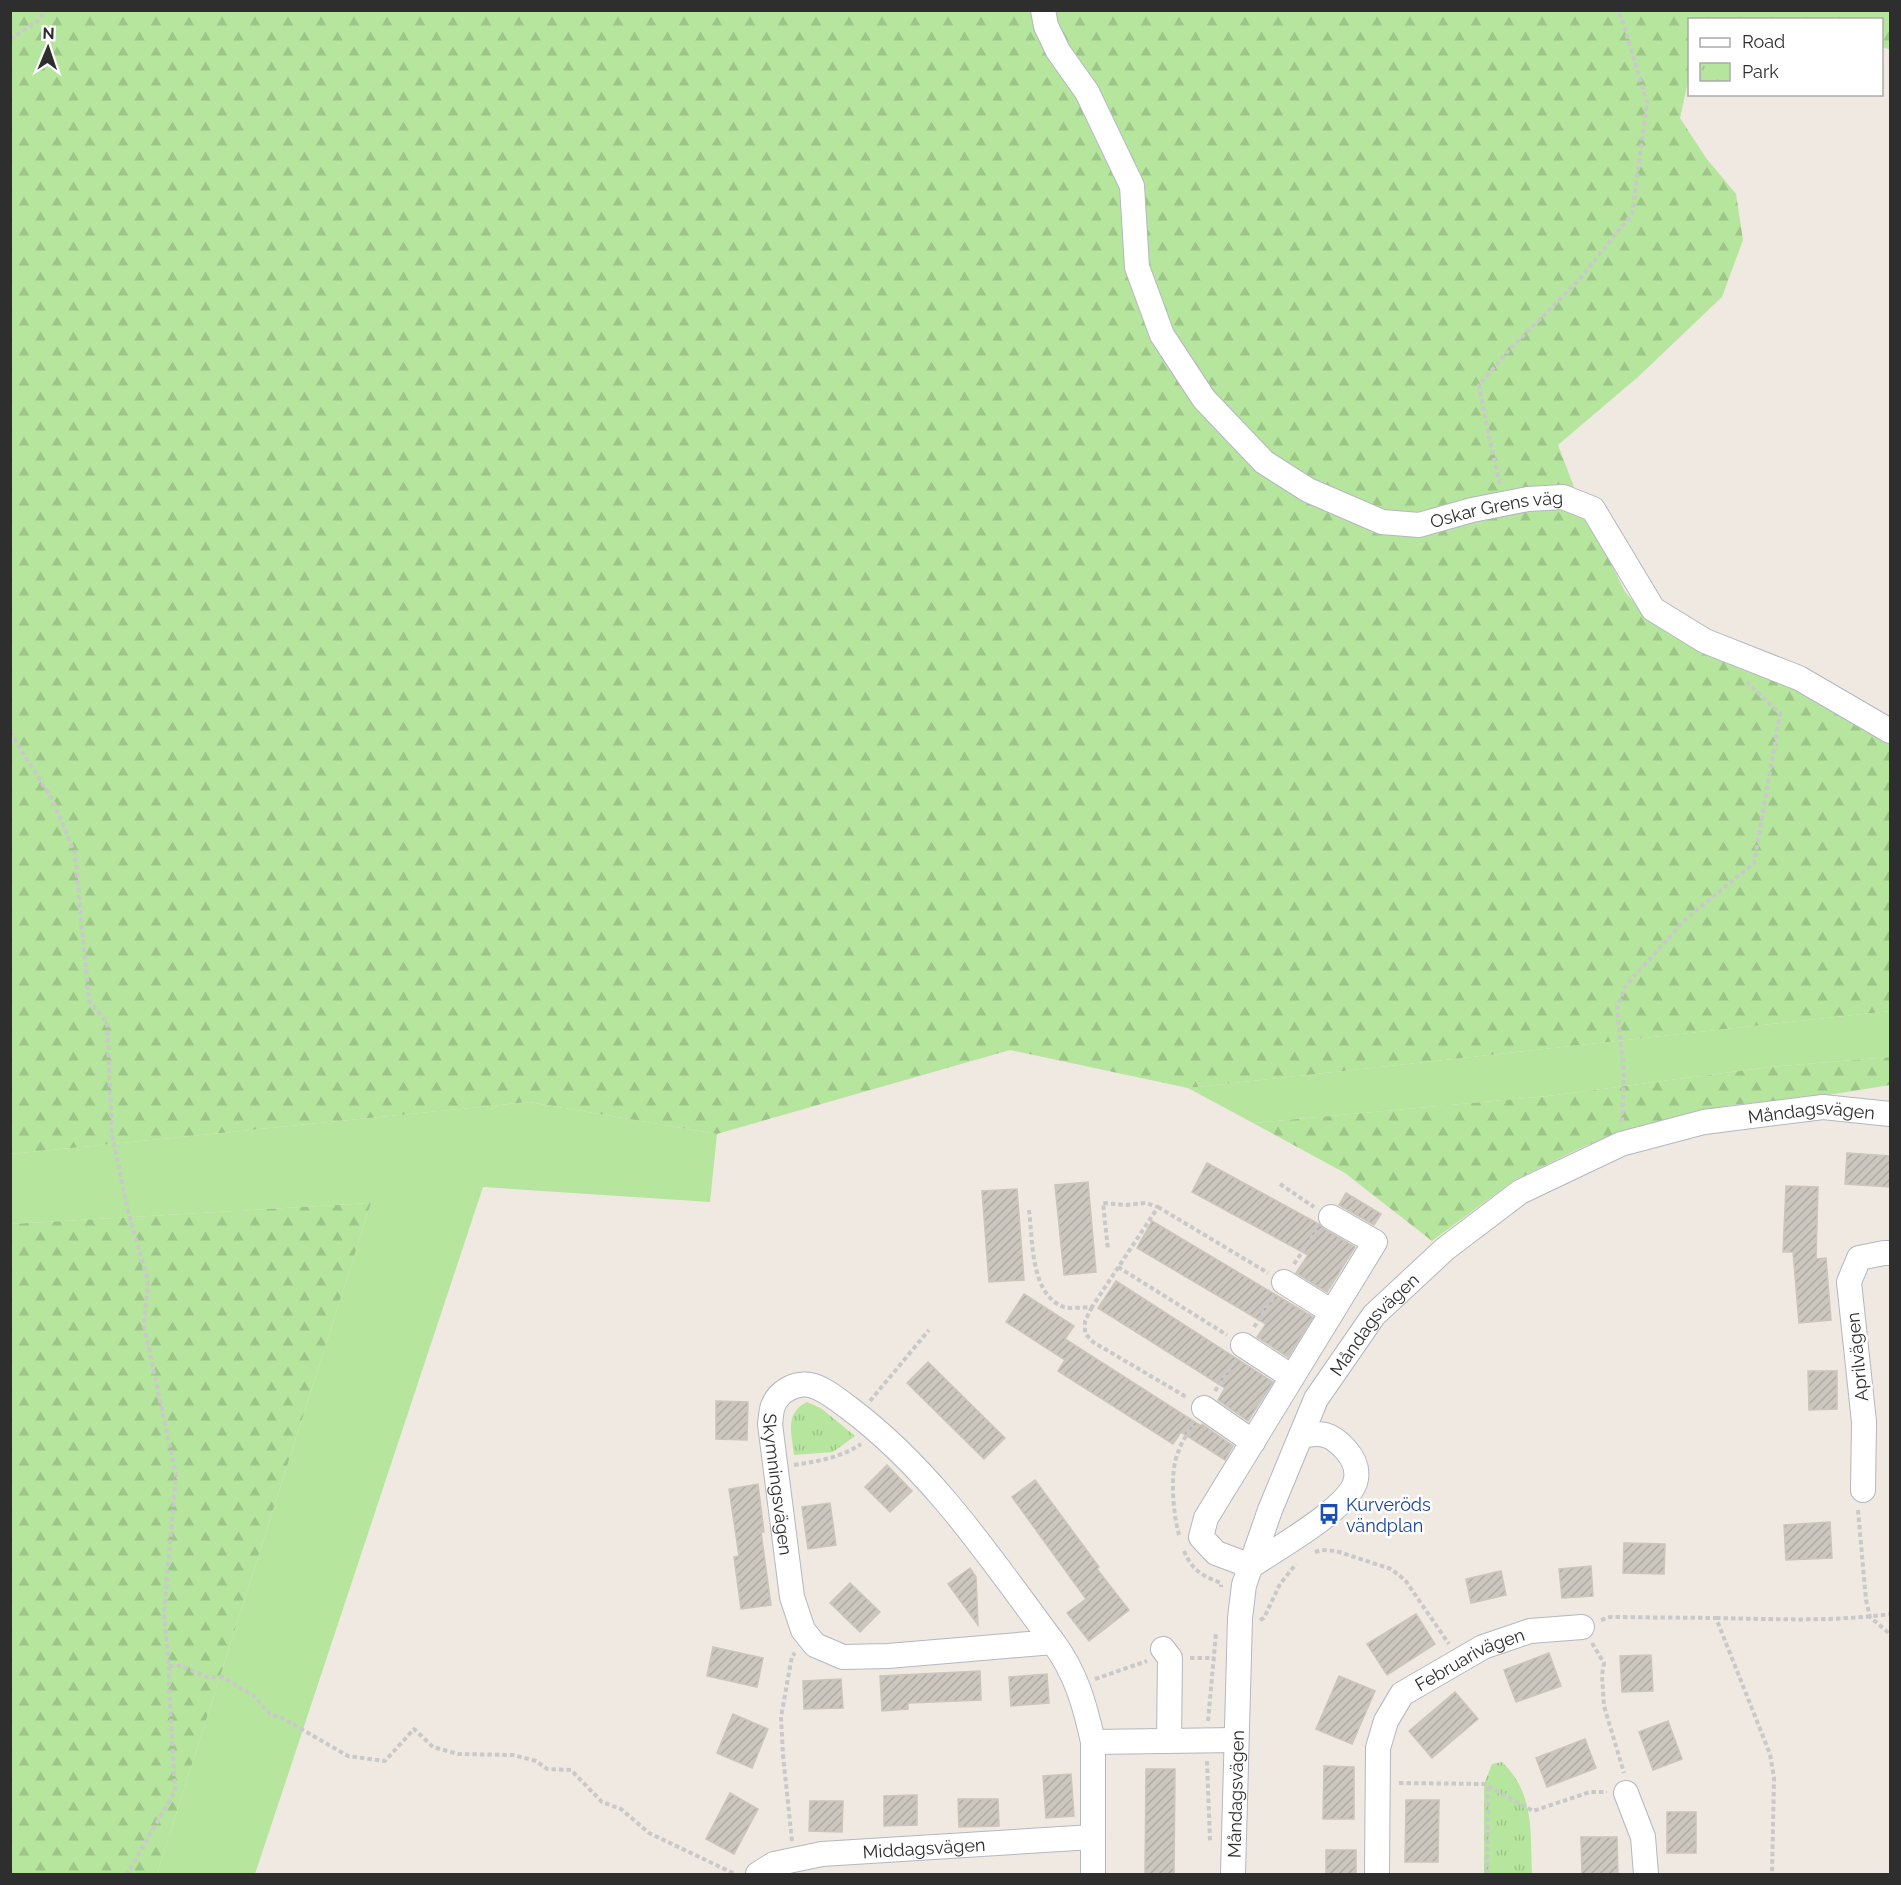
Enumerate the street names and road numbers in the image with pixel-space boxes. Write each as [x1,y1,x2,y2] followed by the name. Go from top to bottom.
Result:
[1428,487,1563,532] street label: Oskar Grens väg
[1747,1096,1876,1127] street label: Måndagsvägen
[1325,1268,1423,1379] street label: Måndagsvägen
[1842,1311,1872,1403] street label: Aprilvägen
[760,1412,797,1556] street label: Skymningsvägen
[1411,1623,1527,1695] street label: Februarivägen
[1223,1730,1247,1858] street label: Måndagsvägen
[862,1833,986,1862] street label: Middagsvägen

